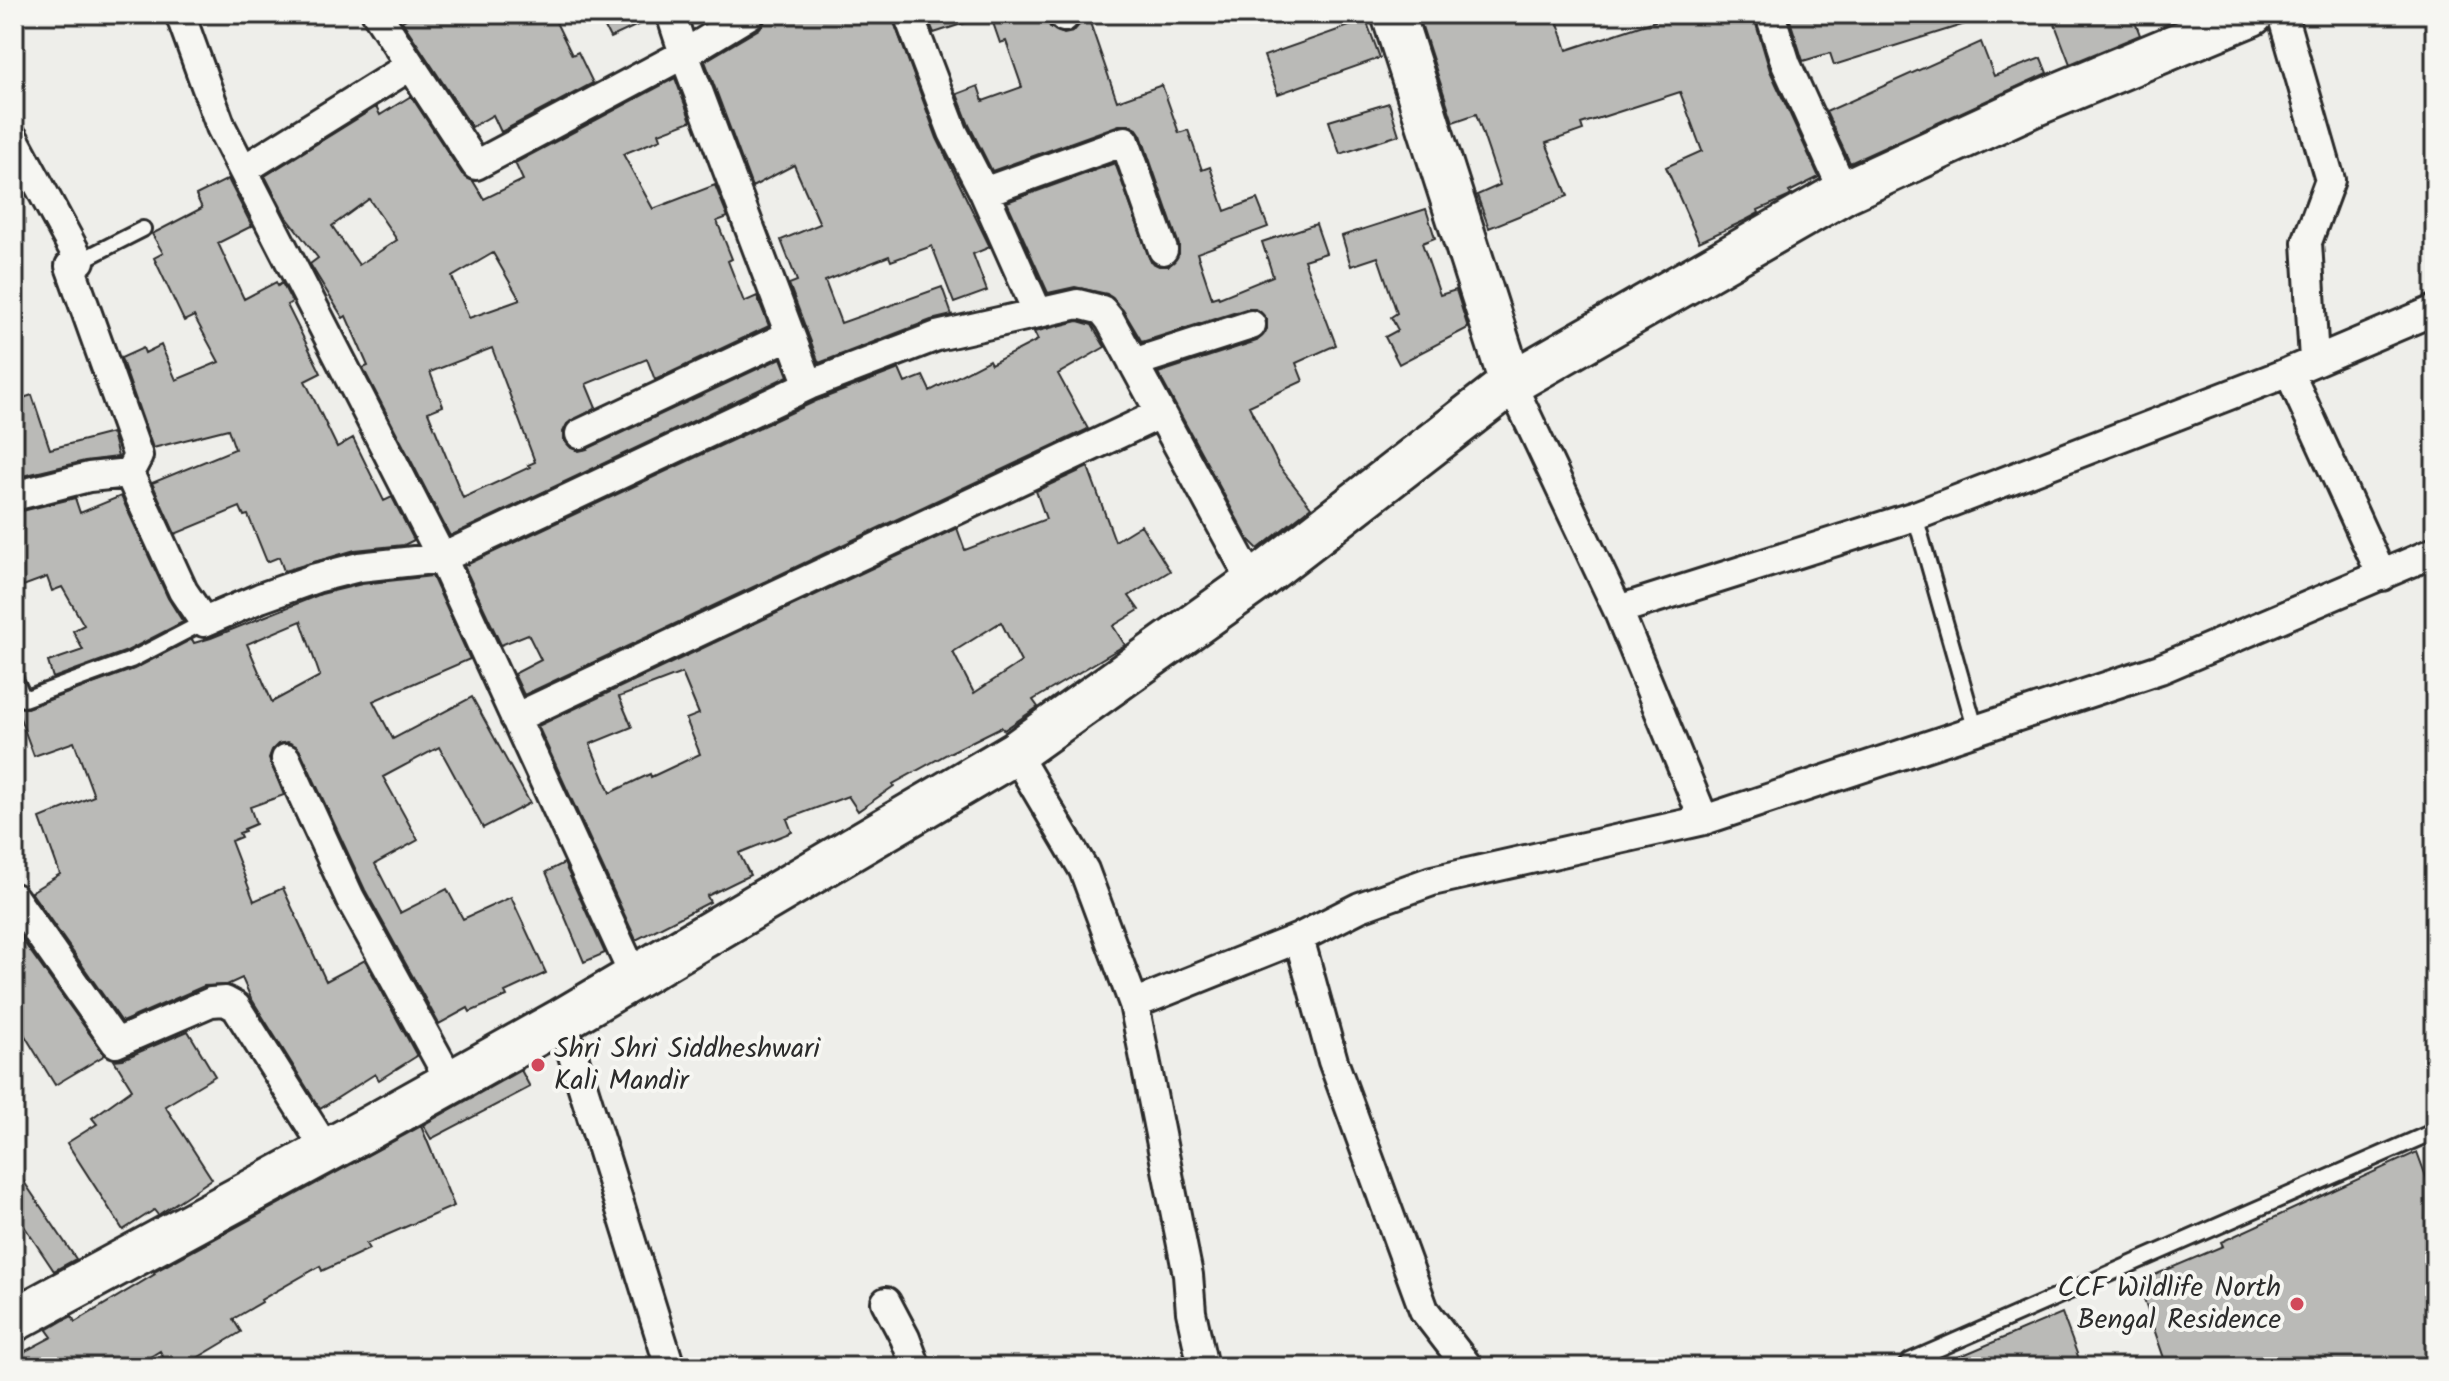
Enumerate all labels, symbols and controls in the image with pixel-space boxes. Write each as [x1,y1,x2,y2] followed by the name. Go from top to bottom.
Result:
[554,1027,821,1104] place label: Shri Shri Siddheshwari Kali Mandir
[529,1056,547,1074] marker: Shri Shri Siddheshwari Kali Mandir
[2058,1266,2281,1343] place label: CCF Wildlife North Bengal Residence
[2288,1295,2306,1313] marker: CCF Wildlife North Bengal Residence

